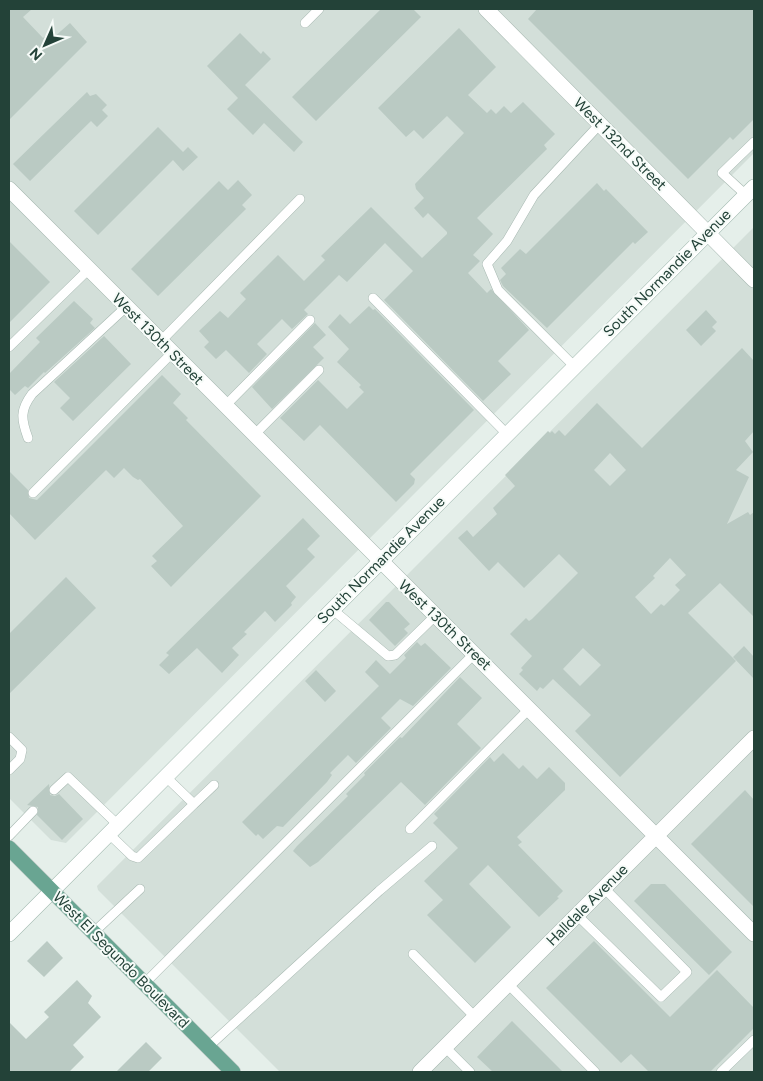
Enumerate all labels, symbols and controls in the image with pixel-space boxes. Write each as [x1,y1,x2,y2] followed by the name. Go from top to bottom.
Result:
[20,20,70,70] north arrow
[26,44,46,64] text: N
[570,94,670,194] street label: West 132nd Street
[599,205,735,341] street label: South Normandie Avenue
[108,289,208,389] street label: West 130th Street
[313,492,449,628] street label: South Normandie Avenue
[395,576,495,674] street label: West 130th Street
[542,860,632,950] street label: Halldale Avenue
[49,888,193,1032] street label: West El Segundo Boulevard

